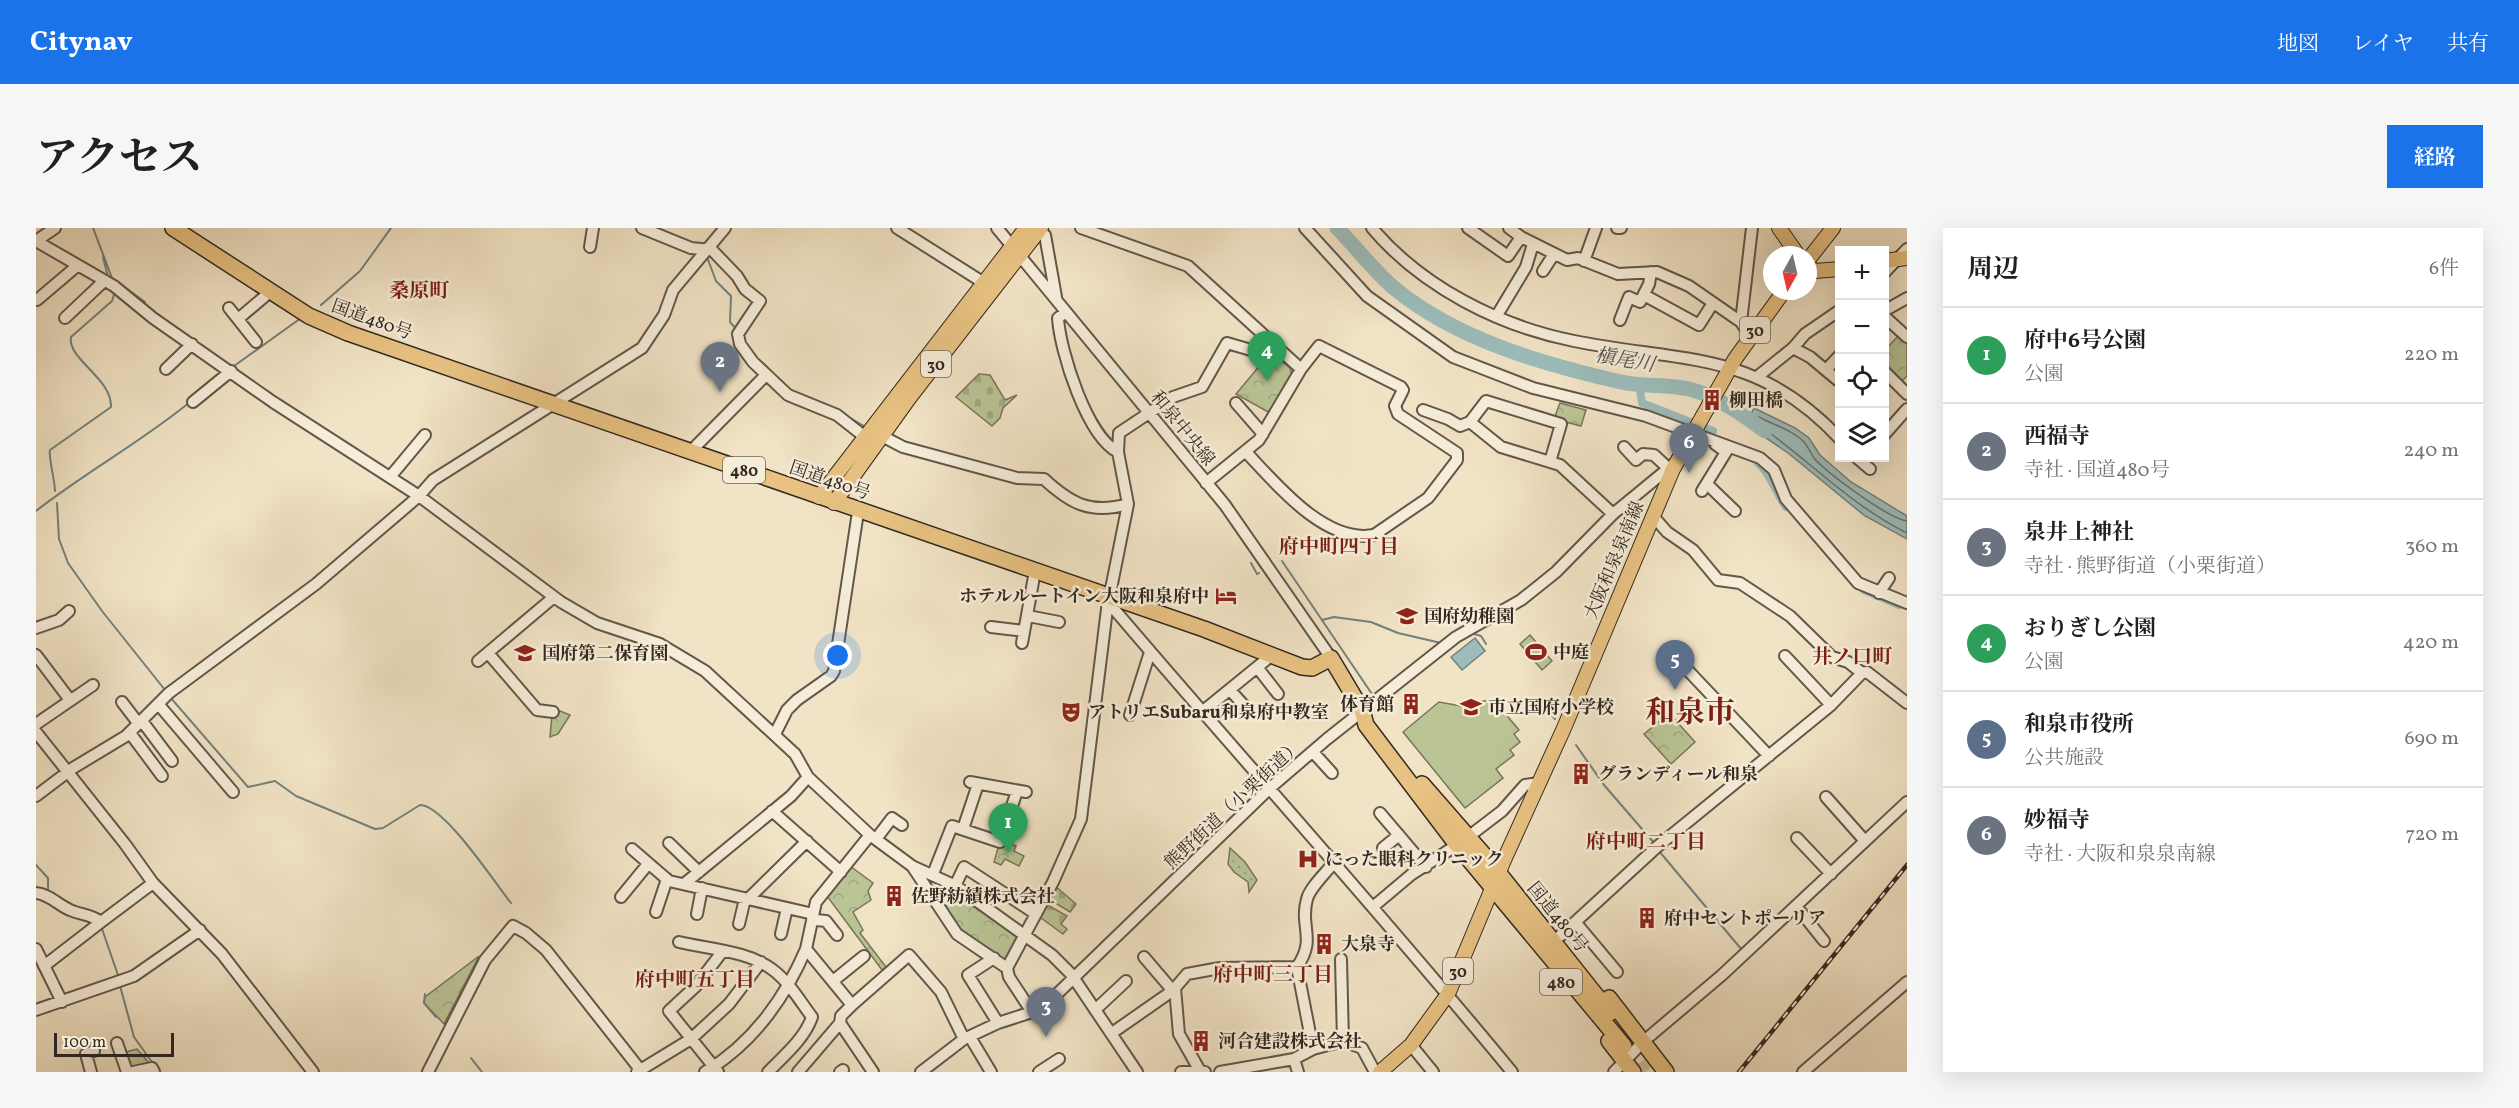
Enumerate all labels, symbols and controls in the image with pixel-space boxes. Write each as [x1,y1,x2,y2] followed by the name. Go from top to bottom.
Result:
[30,23,133,62] text: Citynav
[2277,30,2319,59] text: 地図
[2352,30,2414,59] text: レイヤ
[2447,30,2489,59] text: 共有
[2387,125,2483,188] button: 経路
[36,131,203,190] text: アクセス
[1763,246,1817,300] north arrow
[1835,246,1889,462] map controls
[1835,246,1889,300] button: +
[1967,252,2019,288] text: 周辺
[2429,255,2459,283] text: 6件
[389,278,450,306] district label: 桑原町
[328,294,415,347] street label: 国道480号
[1835,300,1889,354] button: −
[1740,317,1770,343] road number: 30
[2024,326,2146,357] text: 府中6号公園
[1248,332,1286,381] pin: 4
[1982,341,1991,369] text: 1
[2404,341,2459,369] text: 220 m
[700,342,740,392] pin: 2
[1593,342,1659,380] water label: 槇尾川
[921,351,951,377] road number: 30
[1835,354,1889,408] button: locate
[2024,361,2064,389] text: 公園
[1144,386,1220,472] street label: 和泉中央線
[1700,388,1724,412] building icon: 柳田橋
[1729,389,1783,414] place label: 柳田橋
[1835,408,1889,462] button: layers
[2024,422,2090,453] text: 西福寺
[1670,424,1708,473] pin: 6
[1981,437,1992,465] text: 2
[2404,437,2459,465] text: 240 m
[786,456,873,507] street label: 国道480号
[723,457,765,483] road number: 480
[2024,457,2170,485] text: 寺社 · 国道480号
[1579,498,1652,623] street label: 大阪和泉泉南線
[2024,518,2134,549] text: 泉井上神社
[1981,533,1992,561] text: 3
[2405,533,2459,561] text: 360 m
[1279,534,1399,562] district label: 府中町四丁目
[2024,553,2276,581] text: 寺社 · 熊野街道（小栗街道）
[1214,584,1238,608] hotel icon: ホテルルートイン大阪和泉府中
[959,585,1209,610] place label: ホテルルートイン大阪和泉府中
[1395,604,1419,628] school or university icon: 国府幼稚園
[1424,605,1514,630] place label: 国府幼稚園
[2024,614,2156,645] text: おりぎし公園
[1980,629,1993,657] text: 4
[2403,629,2459,657] text: 420 m
[1524,640,1548,664] sports icon: 中庭
[1656,640,1694,690] pin: 5
[513,641,537,665] school or university icon: 国府第二保育園
[823,641,852,670] your location
[1553,641,1589,666] place label: 中庭
[542,642,668,667] place label: 国府第二保育園
[1812,644,1893,672] district label: 井ノ口町
[2024,649,2064,677] text: 公園
[1399,692,1423,716] building icon: 体育館
[1340,693,1394,718] place label: 体育館
[1645,693,1735,735] district label: 和泉市
[1459,695,1483,719] school or university icon: 市立国府小学校
[1488,696,1614,721] place label: 市立国府小学校
[1059,700,1083,724] theatre icon: アトリエSubaru和泉府中教室
[1088,701,1329,726] place label: アトリエSubaru和泉府中教室
[2024,710,2134,741] text: 和泉市役所
[1982,725,1991,753] text: 5
[2404,725,2459,753] text: 690 m
[1160,735,1308,876] street label: 熊野街道（小栗街道）
[2024,745,2104,773] text: 公共施設
[1569,762,1593,786] building icon: グランディール和泉
[1598,763,1758,788] place label: グランディール和泉
[988,804,1028,853] pin: 1
[2024,806,2090,837] text: 妙福寺
[1981,821,1992,849] text: 6
[2405,821,2459,849] text: 720 m
[1586,829,1706,857] district label: 府中町二丁目
[2024,841,2216,869] text: 寺社 · 大阪和泉泉南線
[1296,847,1320,871] hospital icon: にった眼科クリニック
[1325,848,1504,873] place label: にった眼科クリニック
[1521,877,1593,959] street label: 国道480号
[882,884,906,908] building icon: 佐野紡績株式会社
[911,885,1055,910] place label: 佐野紡績株式会社
[1635,906,1659,930] building icon: 府中セントポーリア
[1664,907,1826,932] place label: 府中セントポーリア
[1312,932,1336,956] building icon: 大泉寺
[1341,933,1395,958] place label: 大泉寺
[1443,958,1473,984] road number: 30
[1213,962,1333,990] district label: 府中町三丁目
[635,967,755,995] district label: 府中町五丁目
[1540,969,1582,995] road number: 480
[1026,988,1066,1037] pin: 3
[1189,1029,1213,1053] building icon: 河合建設株式会社
[54,1030,174,1058] scale bar
[1218,1030,1362,1055] place label: 河合建設株式会社
[63,1032,106,1054] text: 100 m

